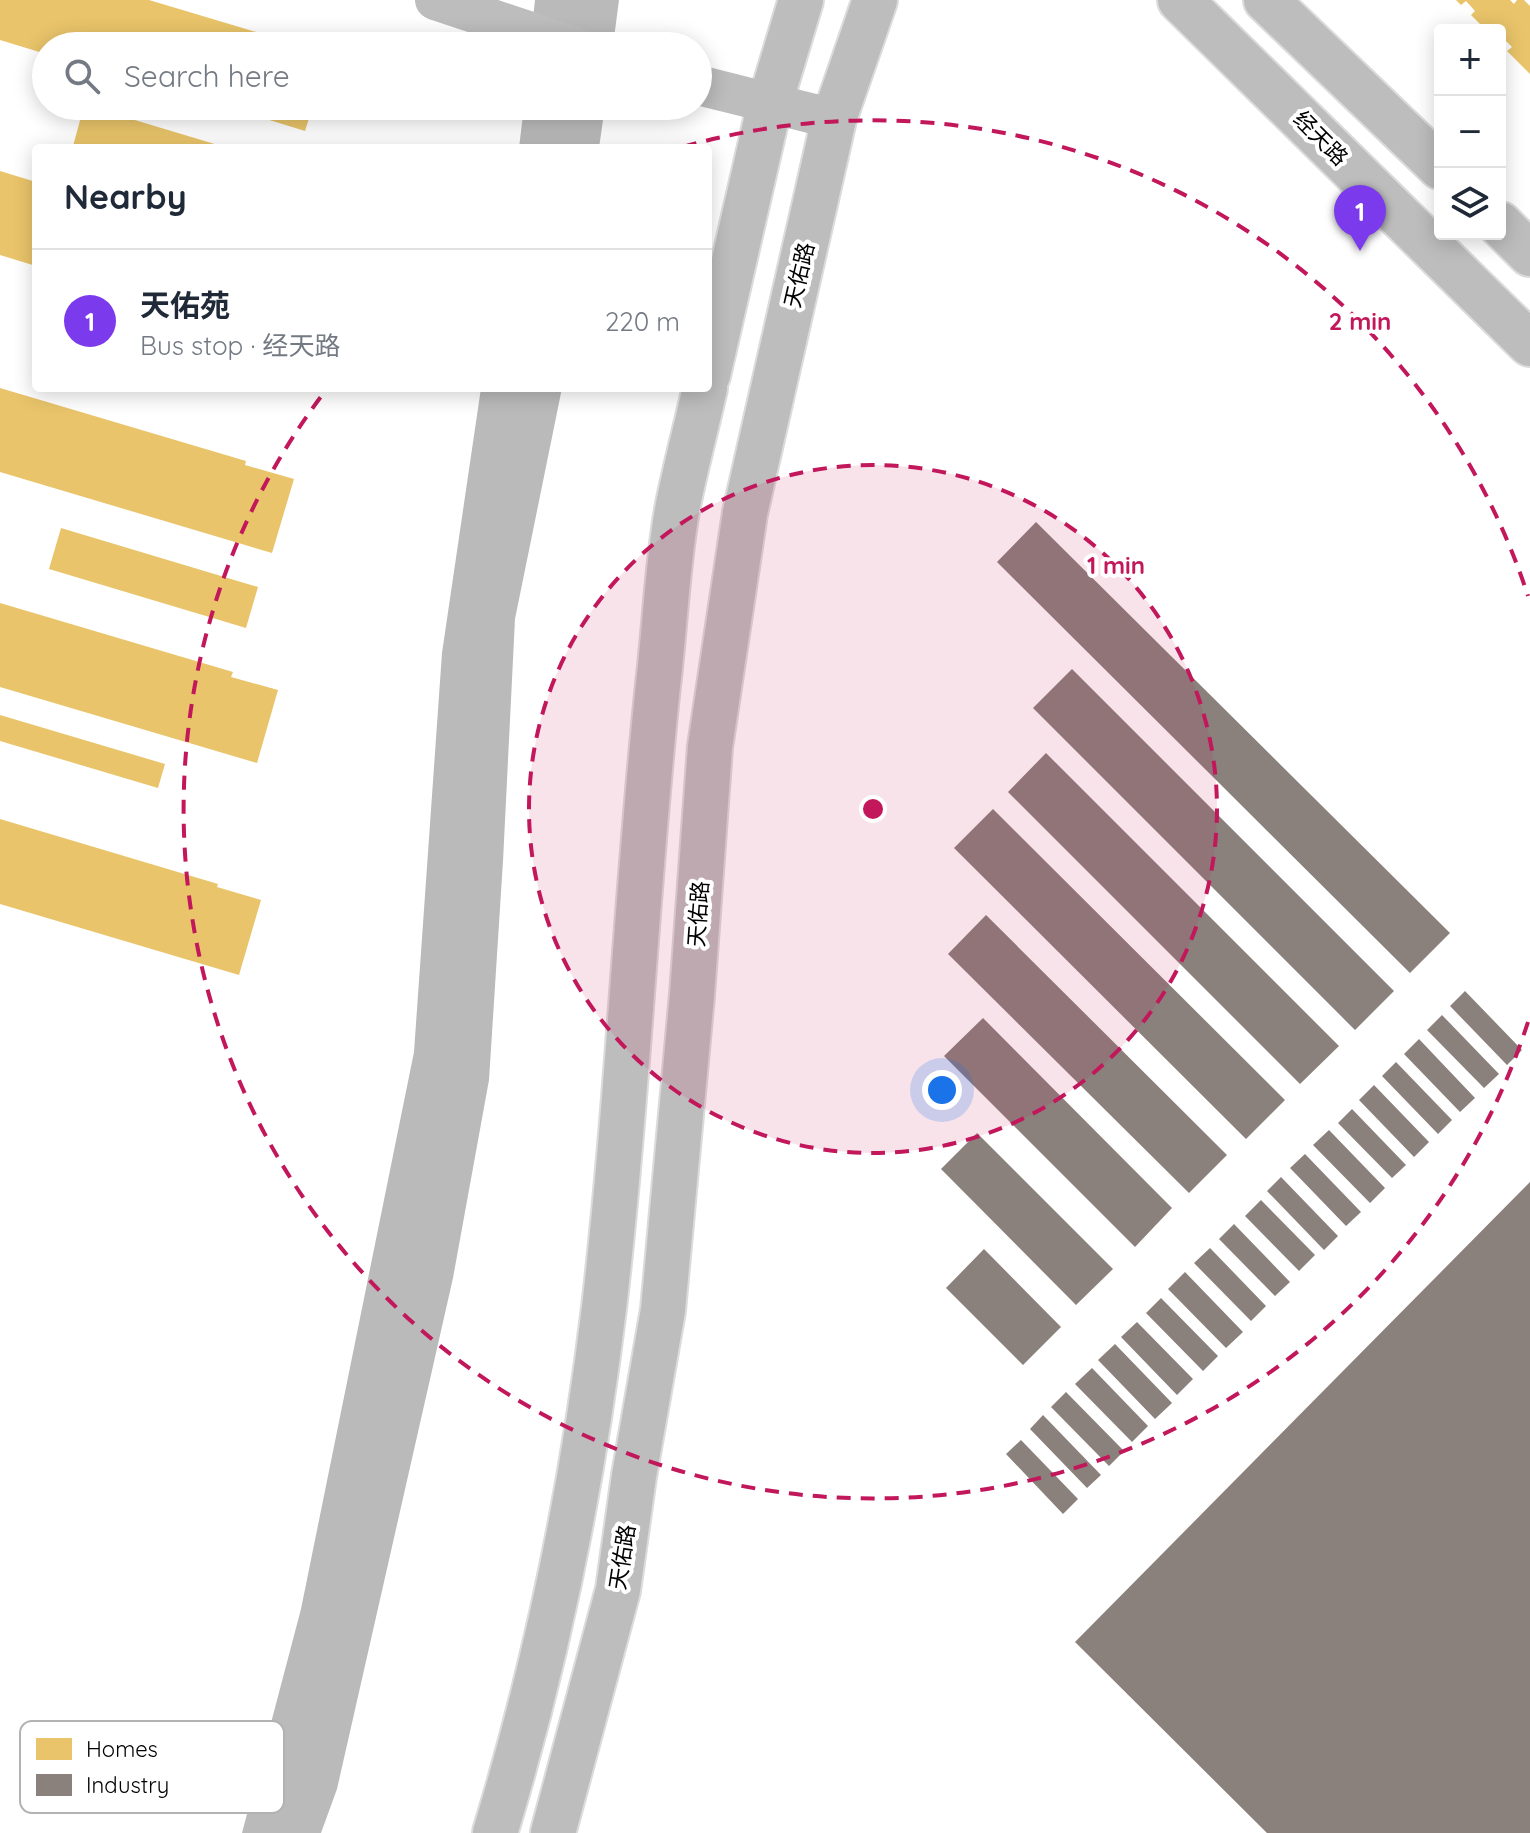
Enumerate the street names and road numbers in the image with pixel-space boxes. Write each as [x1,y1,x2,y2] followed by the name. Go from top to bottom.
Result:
[1288,105,1354,171] street label: 经天路
[778,240,820,310] street label: 天佑路
[682,880,714,948] street label: 天佑路
[603,1522,641,1592] street label: 天佑路

